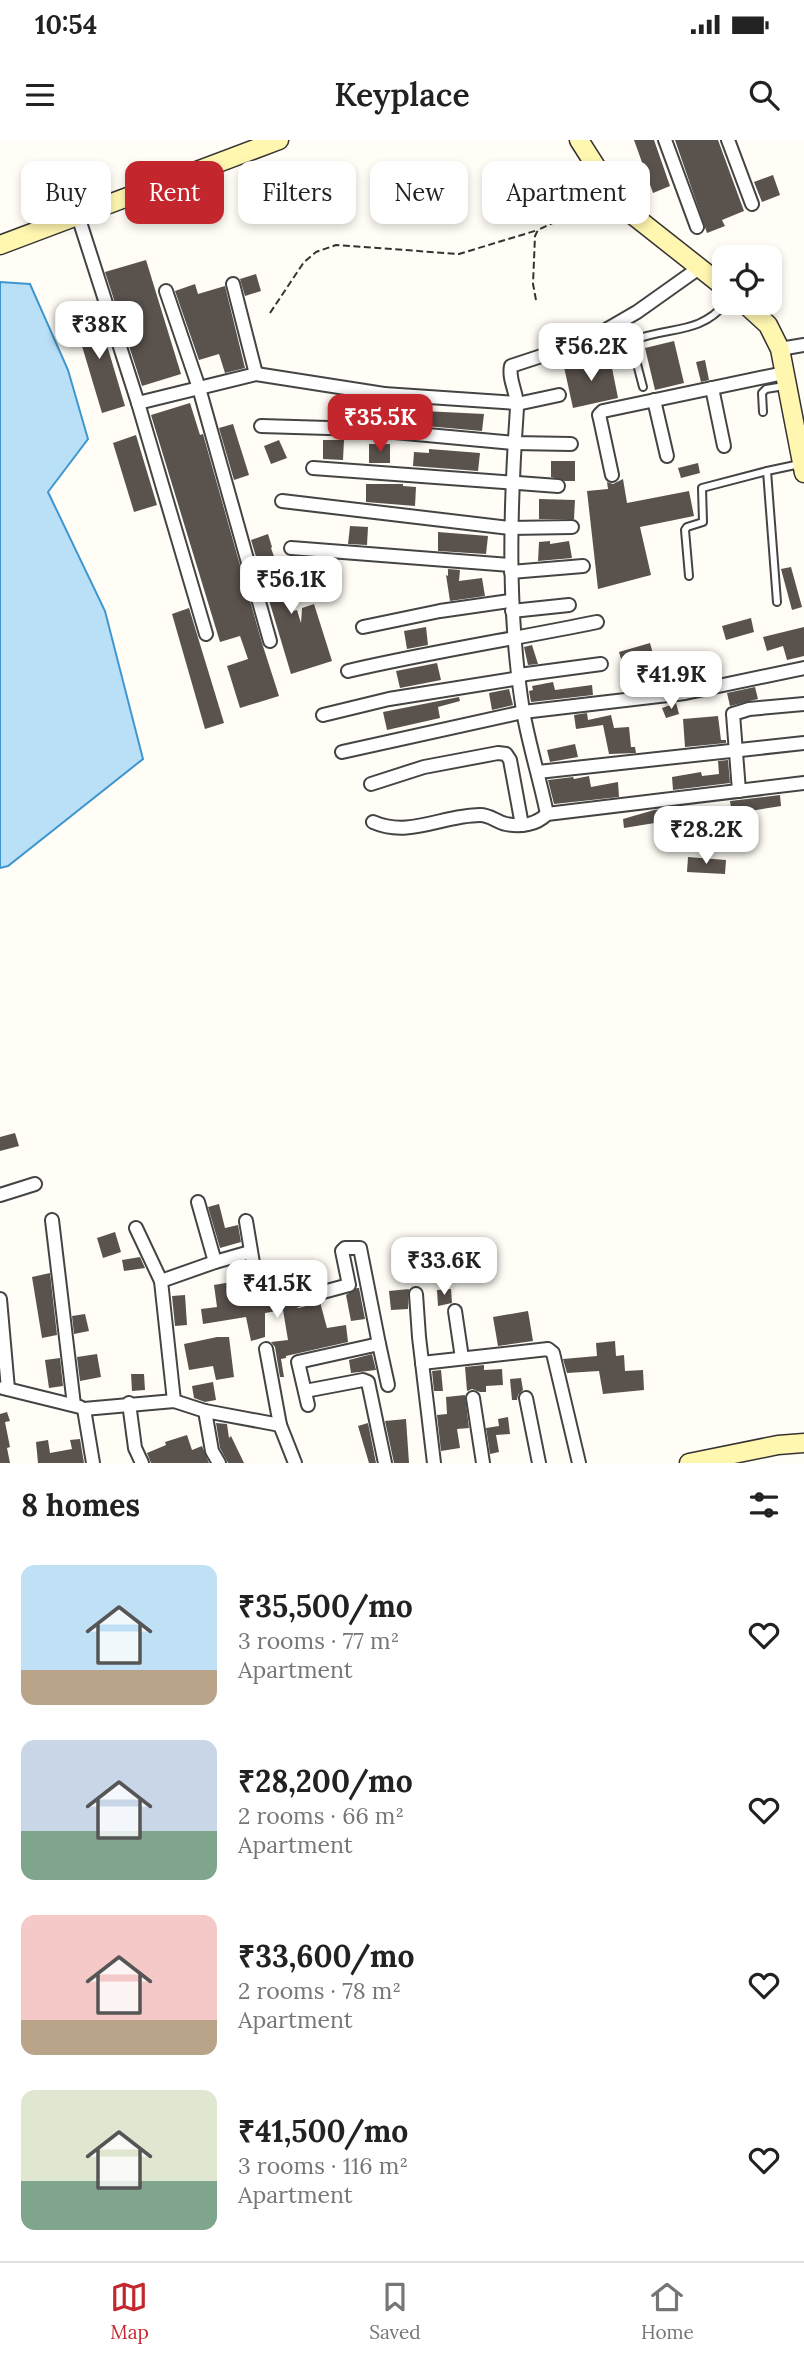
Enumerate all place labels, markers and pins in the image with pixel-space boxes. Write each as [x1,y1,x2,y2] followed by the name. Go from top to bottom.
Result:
[58,302,140,361] pin: ₹38K
[534,324,648,383] pin: ₹56.2K
[323,394,437,454] pin: ₹35.5K
[234,556,348,616] pin: ₹56.1K
[614,652,728,711] pin: ₹41.9K
[649,806,763,866] pin: ₹28.2K
[387,1238,501,1297] pin: ₹33.6K
[220,1260,334,1320] pin: ₹41.5K

